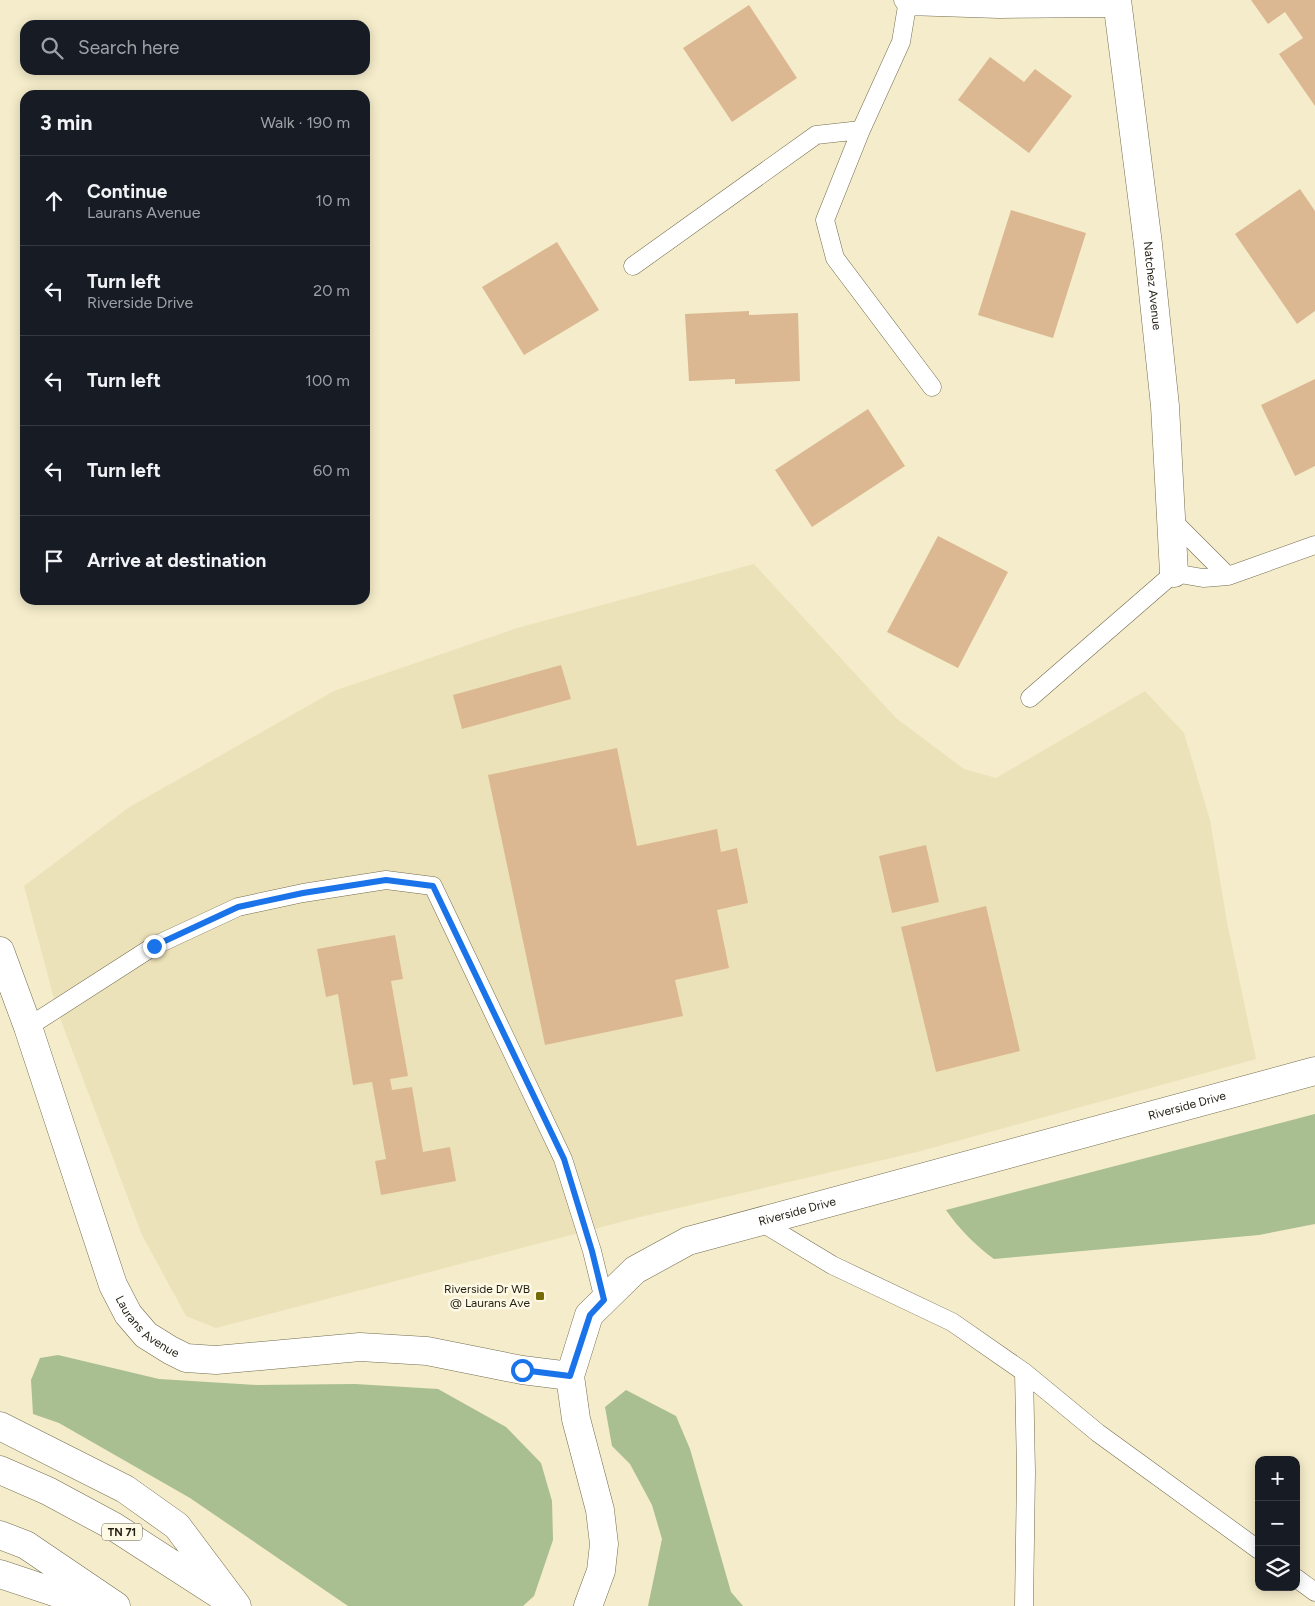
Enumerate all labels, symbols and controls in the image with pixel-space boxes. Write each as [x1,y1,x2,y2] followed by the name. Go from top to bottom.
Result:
[20,20,370,75] search box
[38,34,66,62] icon: search
[78,36,180,59] text: Search here
[40,110,92,135] text: 3 min
[260,113,350,132] text: Walk · 190 m
[87,180,167,203] text: Continue
[40,187,68,215] icon: ahead
[316,191,350,210] text: 10 m
[87,203,200,222] text: Laurans Avenue
[1141,241,1164,331] street label: Natchez Avenue
[87,270,161,293] text: Turn left
[40,277,68,305] icon: left
[313,281,350,300] text: 20 m
[87,293,193,312] text: Riverside Drive
[40,367,68,395] icon: left
[87,369,161,392] text: Turn left
[305,371,350,390] text: 100 m
[40,457,68,485] icon: left
[87,459,161,482] text: Turn left
[313,461,350,480] text: 60 m
[40,547,68,575] icon: arrive
[87,549,266,572] text: Arrive at destination
[143,935,166,958] route end
[1147,1088,1228,1123] street label: Riverside Drive
[757,1194,838,1229] street label: Riverside Drive
[444,1282,530,1310] place label: Riverside Dr WB @ Laurans Ave
[534,1290,546,1302] marker: Riverside Dr WB @ Laurans Ave
[113,1293,182,1361] street label: Laurans Avenue
[511,1359,534,1382] route start
[1255,1456,1300,1591] map controls
[1255,1456,1300,1501] button: +
[1255,1501,1300,1546] button: −
[102,1524,142,1540] road number: TN 71
[1255,1546,1300,1591] button: layers

